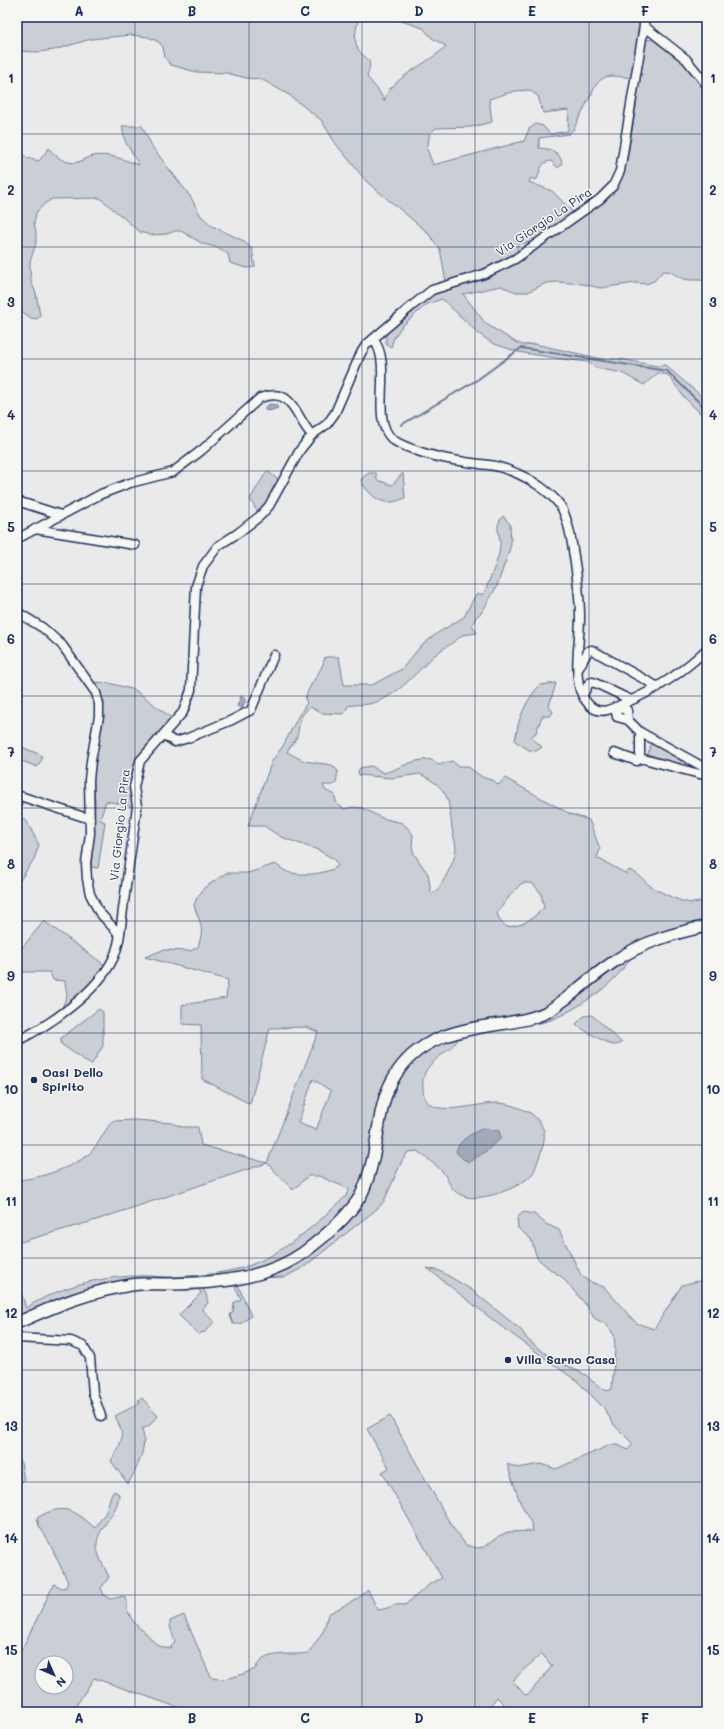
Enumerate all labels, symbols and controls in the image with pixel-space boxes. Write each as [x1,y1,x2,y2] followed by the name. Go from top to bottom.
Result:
[74,2,84,19] text: A
[188,2,197,19] text: B
[300,2,310,19] text: C
[414,2,424,19] text: D
[528,2,536,19] text: E
[641,2,649,19] text: F
[8,69,14,86] text: 1
[710,69,716,86] text: 1
[7,181,15,198] text: 2
[709,181,717,198] text: 2
[492,183,594,259] street label: Via Giorgio La Pira
[7,293,15,310] text: 3
[709,293,717,310] text: 3
[7,406,15,423] text: 4
[709,406,717,423] text: 4
[7,518,15,535] text: 5
[709,518,717,535] text: 5
[7,630,15,647] text: 6
[709,630,717,647] text: 6
[7,743,15,760] text: 7
[709,743,717,760] text: 7
[105,768,133,881] street label: Via Giorgio La Pira
[7,855,15,872] text: 8
[709,855,717,872] text: 8
[7,967,15,984] text: 9
[709,967,717,984] text: 9
[42,1064,103,1094] place label: Oasi Dello Spirito
[29,1075,39,1085] marker: Oasi Dello Spirito
[4,1080,18,1097] text: 10
[706,1080,720,1097] text: 10
[5,1192,17,1209] text: 11
[707,1192,719,1209] text: 11
[4,1304,18,1321] text: 12
[706,1304,720,1321] text: 12
[516,1351,615,1367] place label: Villa Sarno Casa
[503,1355,513,1365] marker: Villa Sarno Casa
[4,1417,18,1434] text: 13
[706,1417,720,1434] text: 13
[4,1529,18,1546] text: 14
[706,1529,720,1546] text: 14
[4,1641,18,1658] text: 15
[706,1641,720,1658] text: 15
[34,1655,74,1695] north arrow
[53,1674,70,1691] text: N
[74,1709,84,1726] text: A
[188,1709,197,1726] text: B
[300,1709,310,1726] text: C
[414,1709,424,1726] text: D
[528,1709,536,1726] text: E
[641,1709,649,1726] text: F

